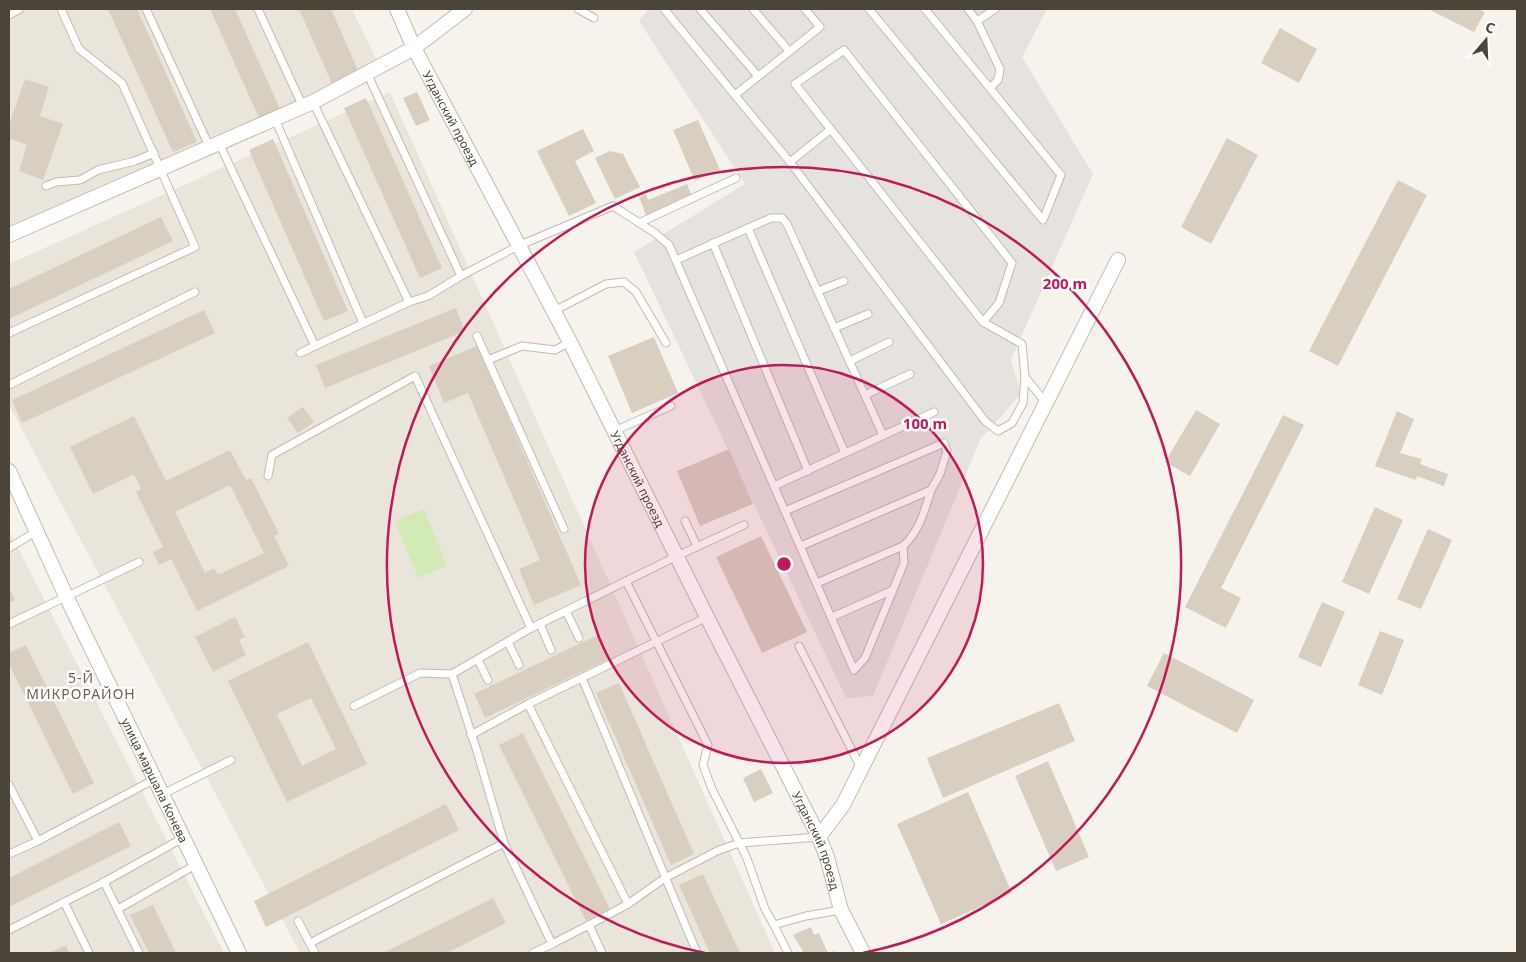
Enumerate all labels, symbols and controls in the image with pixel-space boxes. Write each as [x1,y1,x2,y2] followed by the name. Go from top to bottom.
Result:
[1461,15,1511,65] north arrow
[1483,17,1498,38] text: С
[419,68,484,169] street label: Угданский проезд
[1043,273,1087,293] text: 200 m
[903,413,947,433] text: 100 m
[607,428,669,530] street label: Угданский проезд
[775,555,793,573] centre of rings
[26,668,136,703] district label: 5-Й МИКРОРАЙОН
[118,715,193,845] street label: улица маршала Конева
[789,788,844,892] street label: Угданский проезд

